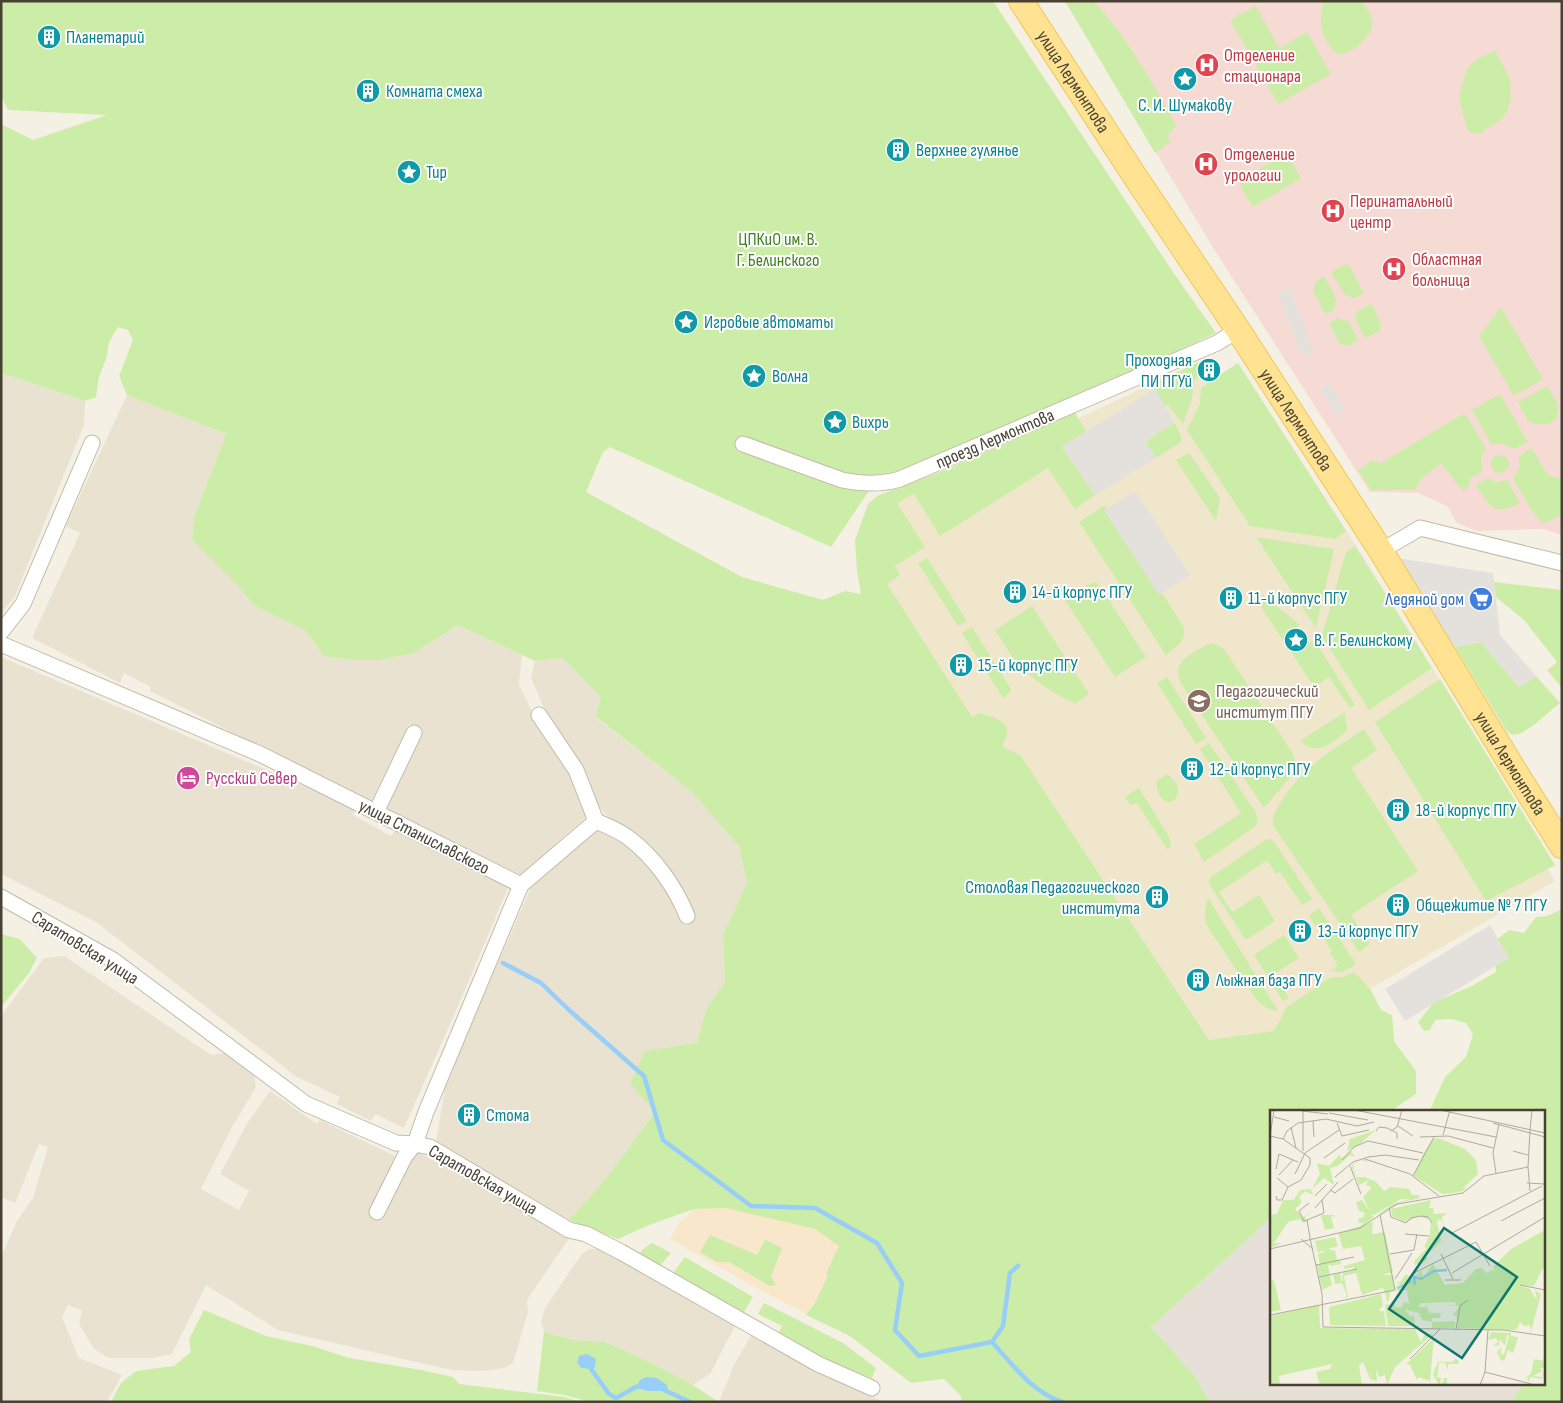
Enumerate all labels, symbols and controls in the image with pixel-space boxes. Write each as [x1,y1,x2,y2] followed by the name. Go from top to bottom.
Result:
[36,24,62,50] building icon: Планетарий
[1032,26,1114,137] street label: улица Лермонтова
[66,27,144,48] place label: Планетарий
[1224,45,1301,87] place label: Отделение стационара
[1194,52,1220,78] hospital icon: Отделение стационара
[1172,66,1198,92] place icon: С. И. Шумакову
[355,78,381,104] building icon: Комната смеха
[386,81,483,102] place label: Комната смеха
[1138,95,1232,116] place label: С. И. Шумакову
[885,137,911,163] building icon: Верхнее гулянье
[916,140,1019,161] place label: Верхнее гулянье
[1224,144,1295,186] place label: Отделение урологии
[1193,151,1219,177] hospital icon: Отделение урологии
[396,159,422,185] place icon: Тир
[426,162,447,183] place label: Тир
[1350,191,1453,233] place label: Перинатальный центр
[1320,198,1346,224] hospital icon: Перинатальный центр
[736,229,820,271] park label: ЦПКиО им. В. Г. Белинского
[1412,249,1482,291] place label: Областная больница
[1381,256,1407,282] hospital icon: Областная больница
[673,309,699,335] place icon: Игровые автоматы
[704,312,833,333] place label: Игровые автоматы
[1125,350,1192,392] place label: Проходная ПИ ПГУй
[1196,357,1222,383] building icon: Проходная ПИ ПГУй
[741,363,767,389] place icon: Волна
[1255,365,1337,475] street label: улица Лермонтова
[772,366,808,387] place label: Волна
[933,405,1057,473] street label: проезд Лермонтова
[822,409,848,435] place icon: Вихрь
[852,412,889,433] place label: Вихрь
[1002,579,1028,605] building icon: 14-й корпус ПГУ
[1032,582,1133,603] place label: 14-й корпус ПГУ
[1218,585,1244,611] building icon: 11-й корпус ПГУ
[1468,586,1494,612] supermarket icon: Ледяной дом
[1248,588,1347,609] place label: 11-й корпус ПГУ
[1384,589,1464,610] place label: Ледяной дом
[1283,627,1309,653] place icon: В. Г. Белинскому
[1314,630,1413,651] place label: В. Г. Белинскому
[948,652,974,678] building icon: 15-й корпус ПГУ
[978,655,1078,676] place label: 15-й корпус ПГУ
[1216,681,1319,723] place label: Педагогический институт ПГУ
[1186,688,1212,714] school or university icon: Педагогический институт ПГУ
[1471,708,1550,819] street label: улица Лермонтова
[1179,756,1205,782] building icon: 12-й корпус ПГУ
[1210,759,1311,780] place label: 12-й корпус ПГУ
[175,765,201,791] hotel icon: Русский Север
[206,768,297,789] place label: Русский Север
[355,795,493,879] street label: улица Станиславского
[1385,797,1411,823] building icon: 18-й корпус ПГУ
[1416,800,1517,821] place label: 18-й корпус ПГУ
[965,877,1140,919] place label: Столовая Педагогического института
[1144,884,1170,910] building icon: Столовая Педагогического института
[1385,892,1411,918] building icon: Общежитие № 7 ПГУ
[1416,895,1548,916] place label: Общежитие № 7 ПГУ
[28,907,142,989] street label: Саратовская улица
[1287,918,1313,944] building icon: 13-й корпус ПГУ
[1318,921,1419,942] place label: 13-й корпус ПГУ
[1185,967,1211,993] building icon: Лыжная база ПГУ
[1215,970,1322,991] place label: Лыжная база ПГУ
[456,1102,482,1128] building icon: Стома
[486,1105,529,1126] place label: Стома
[1270,1110,1546,1386] inset map
[425,1140,541,1220] street label: Саратовская улица

